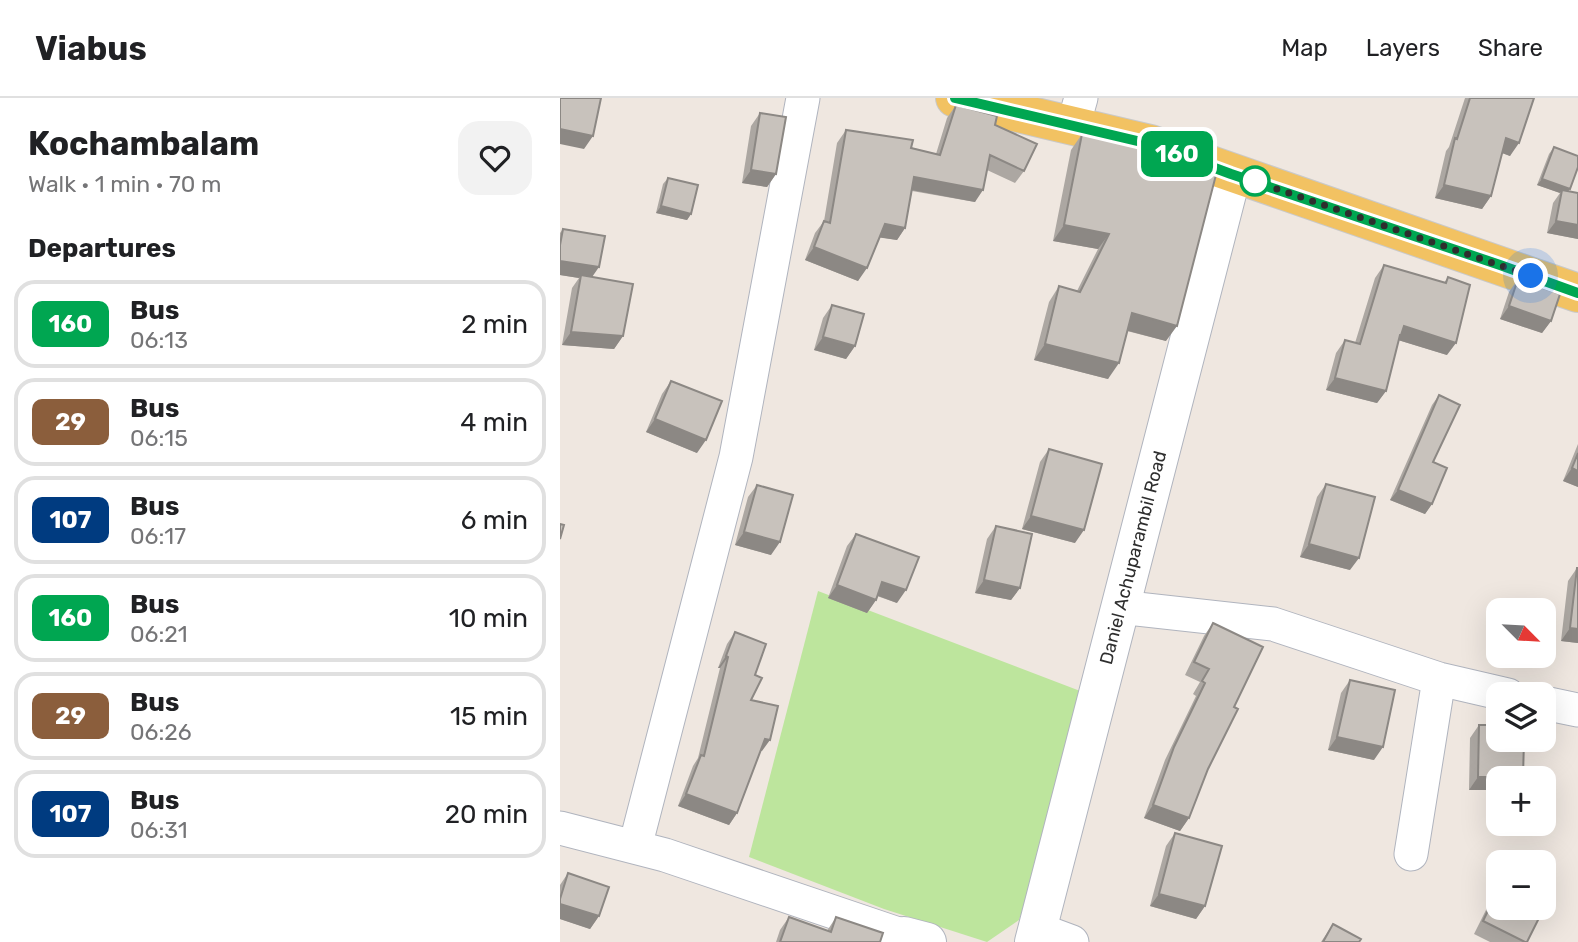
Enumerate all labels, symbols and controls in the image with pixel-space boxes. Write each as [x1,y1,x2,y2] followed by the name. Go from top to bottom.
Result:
[35,29,147,68] text: Viabus
[1281,34,1328,62] text: Map
[1366,34,1440,62] text: Layers
[1478,34,1543,62] text: Share
[458,121,532,195] button: heart
[28,124,259,163] text: Kochambalam
[1137,131,1217,177] line badge: 160
[1155,140,1199,168] text: 160
[1240,166,1270,196] unlabelled marker
[28,170,221,198] text: Walk · 1 min · 70 m
[28,233,176,264] text: Departures
[1513,258,1548,293] your location
[130,295,179,326] text: Bus
[461,309,528,340] text: 2 min
[49,310,92,338] text: 160
[130,326,188,354] text: 06:13
[130,393,179,424] text: Bus
[460,407,528,438] text: 4 min
[55,408,86,436] text: 29
[130,424,188,452] text: 06:15
[1095,448,1171,667] street label: Daniel Achuparambil Road
[130,491,179,522] text: Bus
[461,505,528,536] text: 6 min
[50,506,92,534] text: 107
[130,522,186,550] text: 06:17
[130,589,179,620] text: Bus
[1486,598,1556,668] north arrow
[1486,598,1556,920] map controls
[449,603,528,634] text: 10 min
[49,604,92,632] text: 160
[130,620,188,648] text: 06:21
[1486,682,1556,752] button: layers
[130,687,179,718] text: Bus
[450,701,528,732] text: 15 min
[55,702,86,730] text: 29
[130,718,192,746] text: 06:26
[1486,766,1556,836] button: +
[130,785,179,816] text: Bus
[445,799,528,830] text: 20 min
[50,800,92,828] text: 107
[130,816,188,844] text: 06:31
[1486,850,1556,920] button: −

